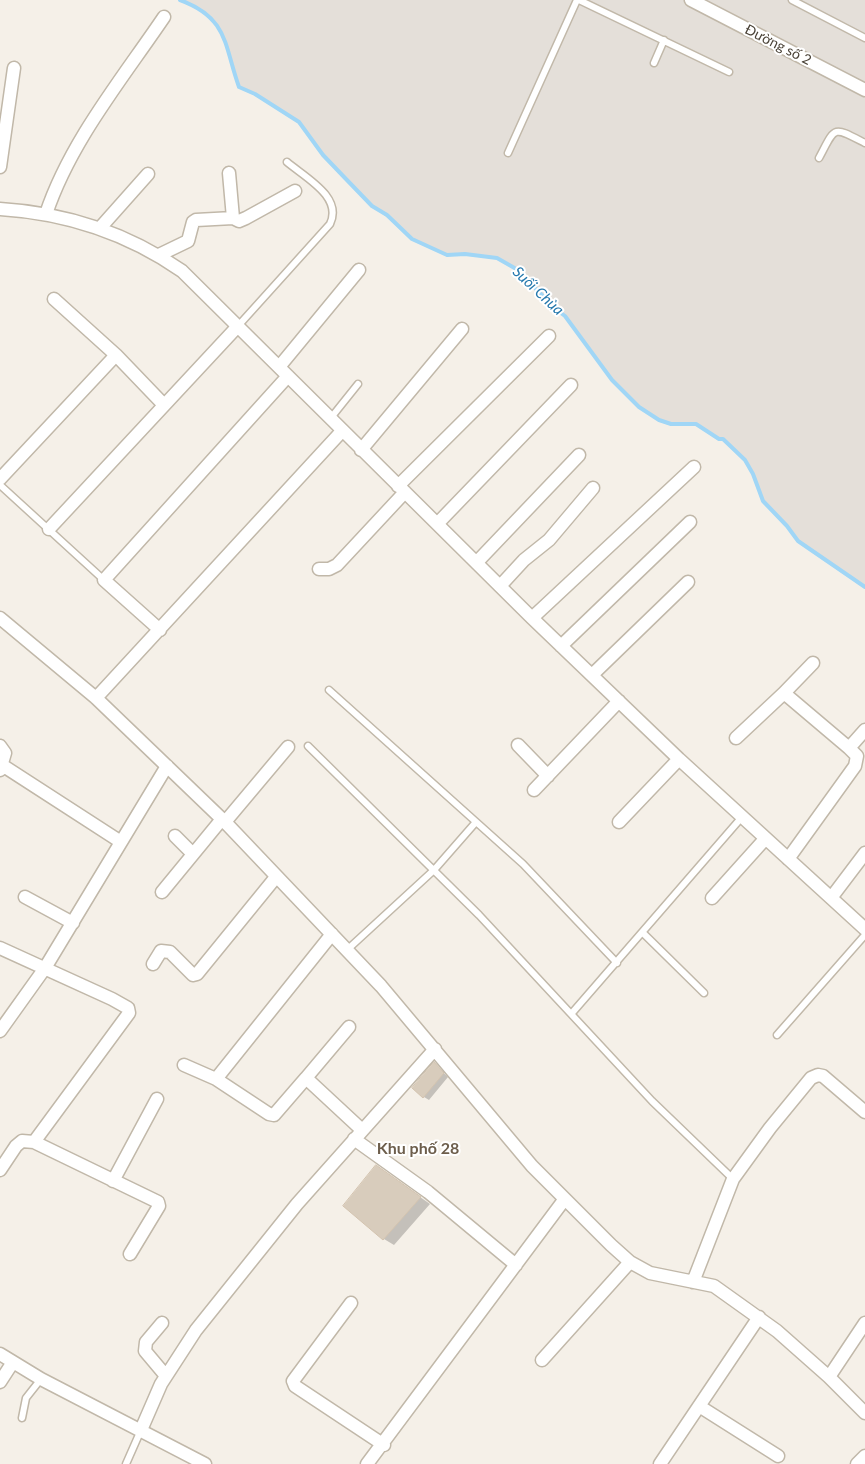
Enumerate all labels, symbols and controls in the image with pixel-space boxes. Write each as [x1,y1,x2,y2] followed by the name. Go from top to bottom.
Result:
[742,21,814,69] street label: Đường số 2
[509,263,567,319] water label: Suối Chùa
[377,1139,459,1159] district label: Khu phố 28

